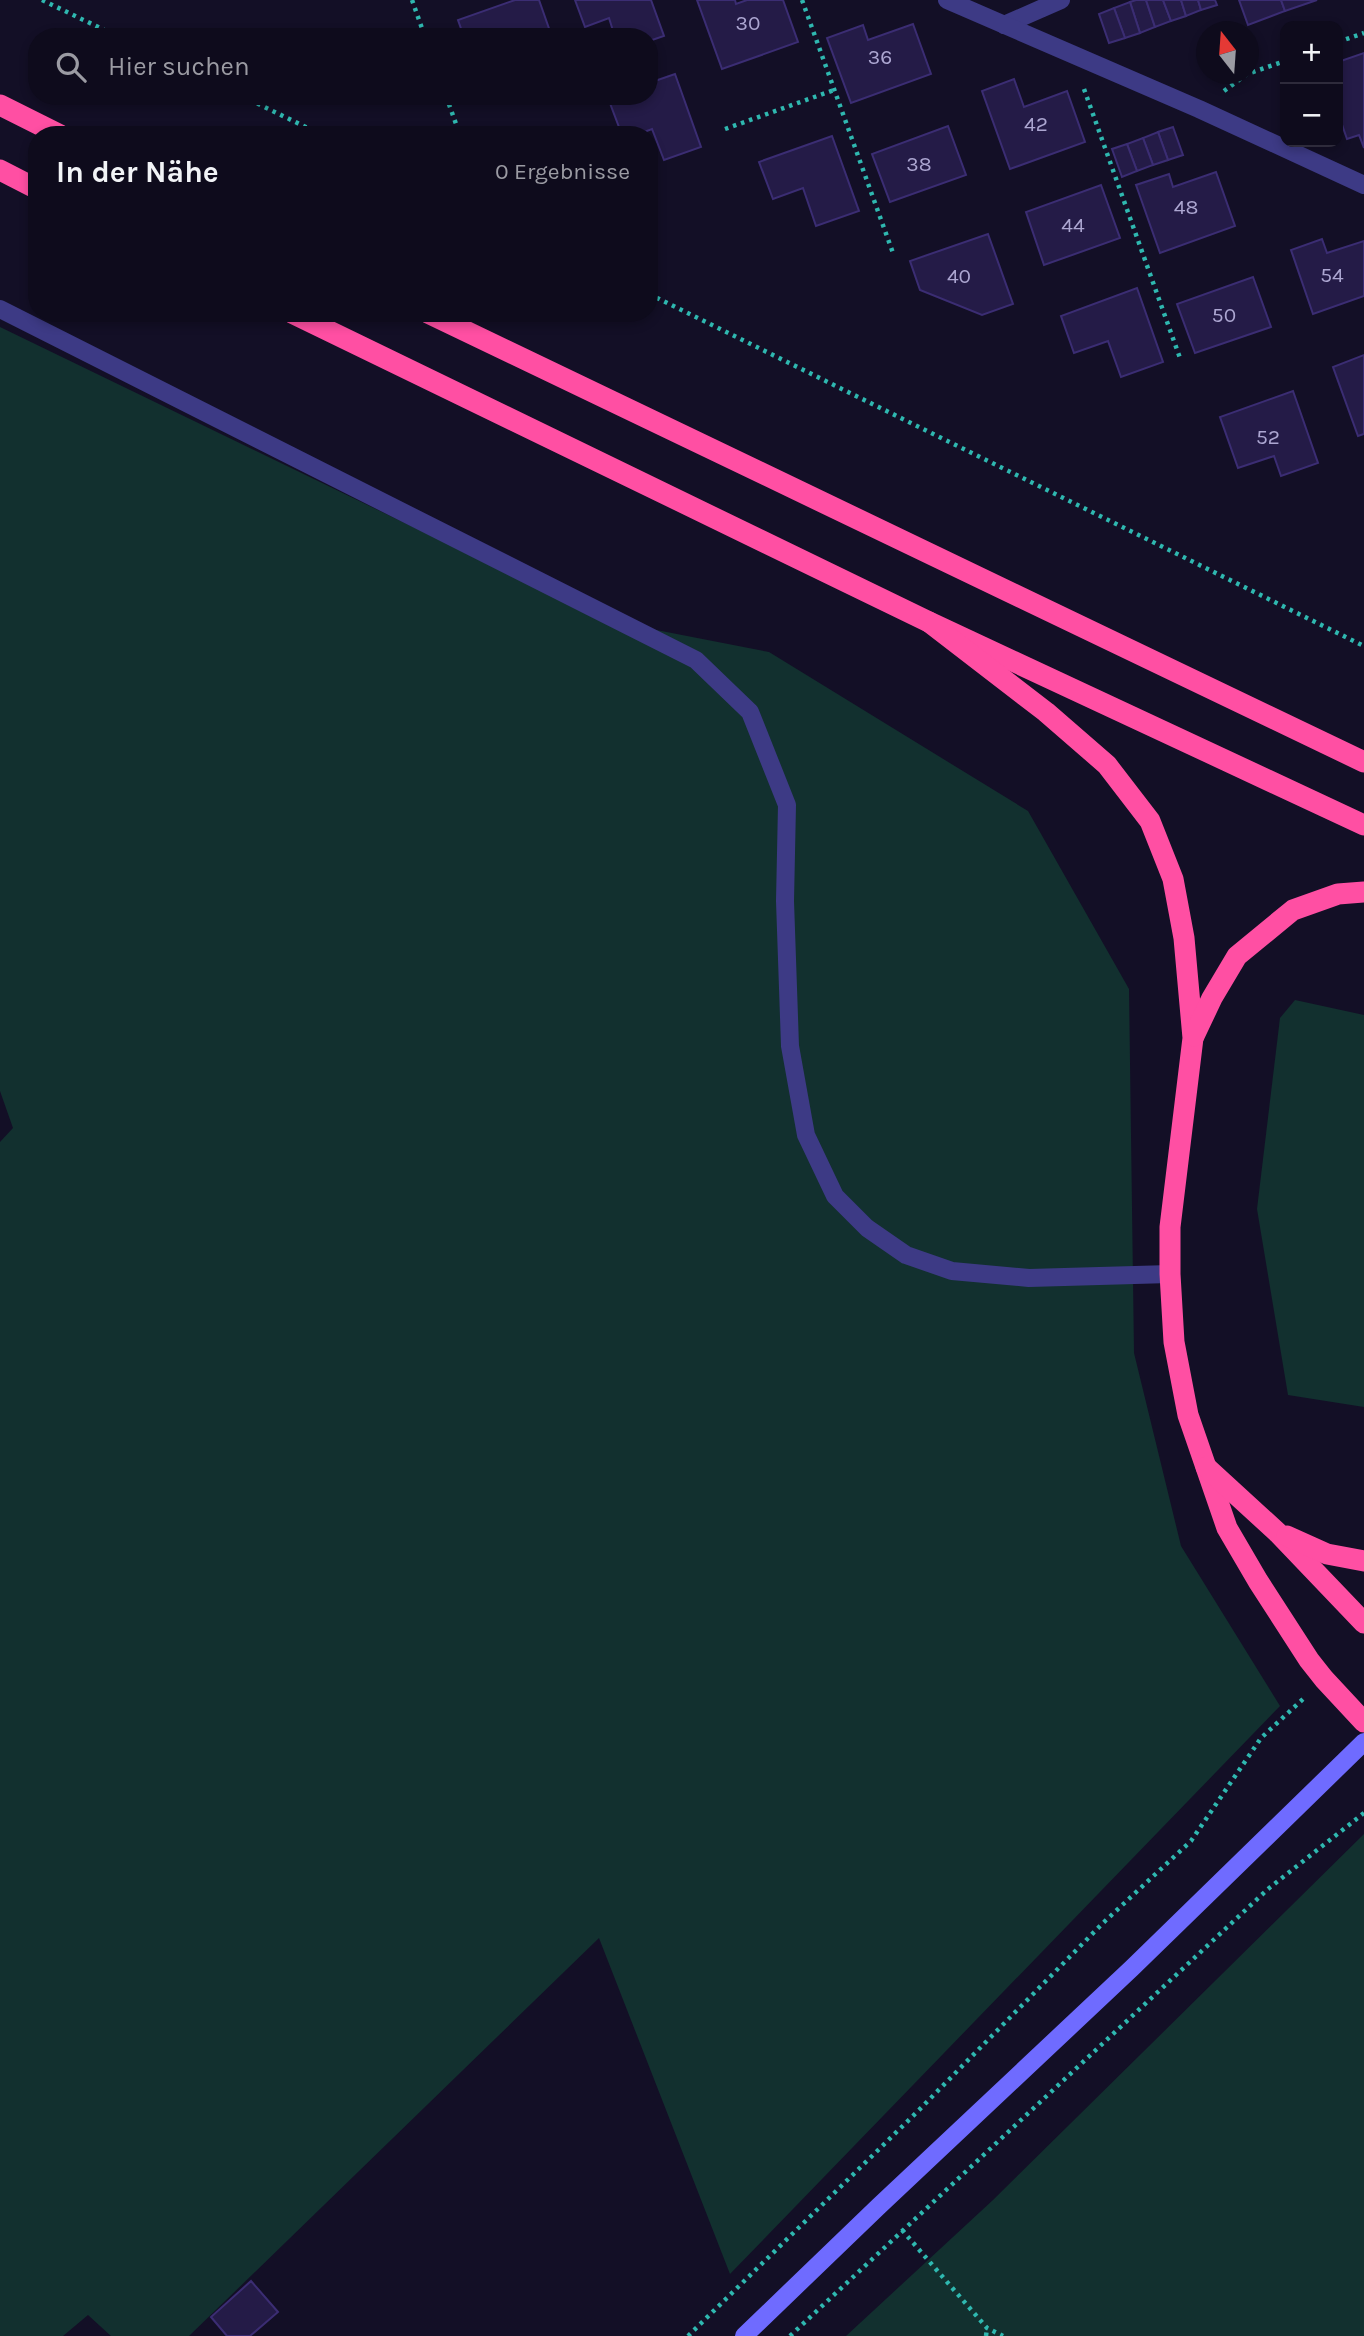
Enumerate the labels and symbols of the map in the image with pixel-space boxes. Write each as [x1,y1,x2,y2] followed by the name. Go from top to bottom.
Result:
[736,11,760,35] house number: 30
[1196,21,1259,84] north arrow
[868,45,892,69] house number: 36
[1024,112,1048,136] house number: 42
[906,152,932,176] house number: 38
[1174,195,1198,219] house number: 48
[1061,213,1085,237] house number: 44
[1320,263,1344,287] house number: 54
[947,264,971,288] house number: 40
[1212,303,1236,327] house number: 50
[1256,425,1280,449] house number: 52

